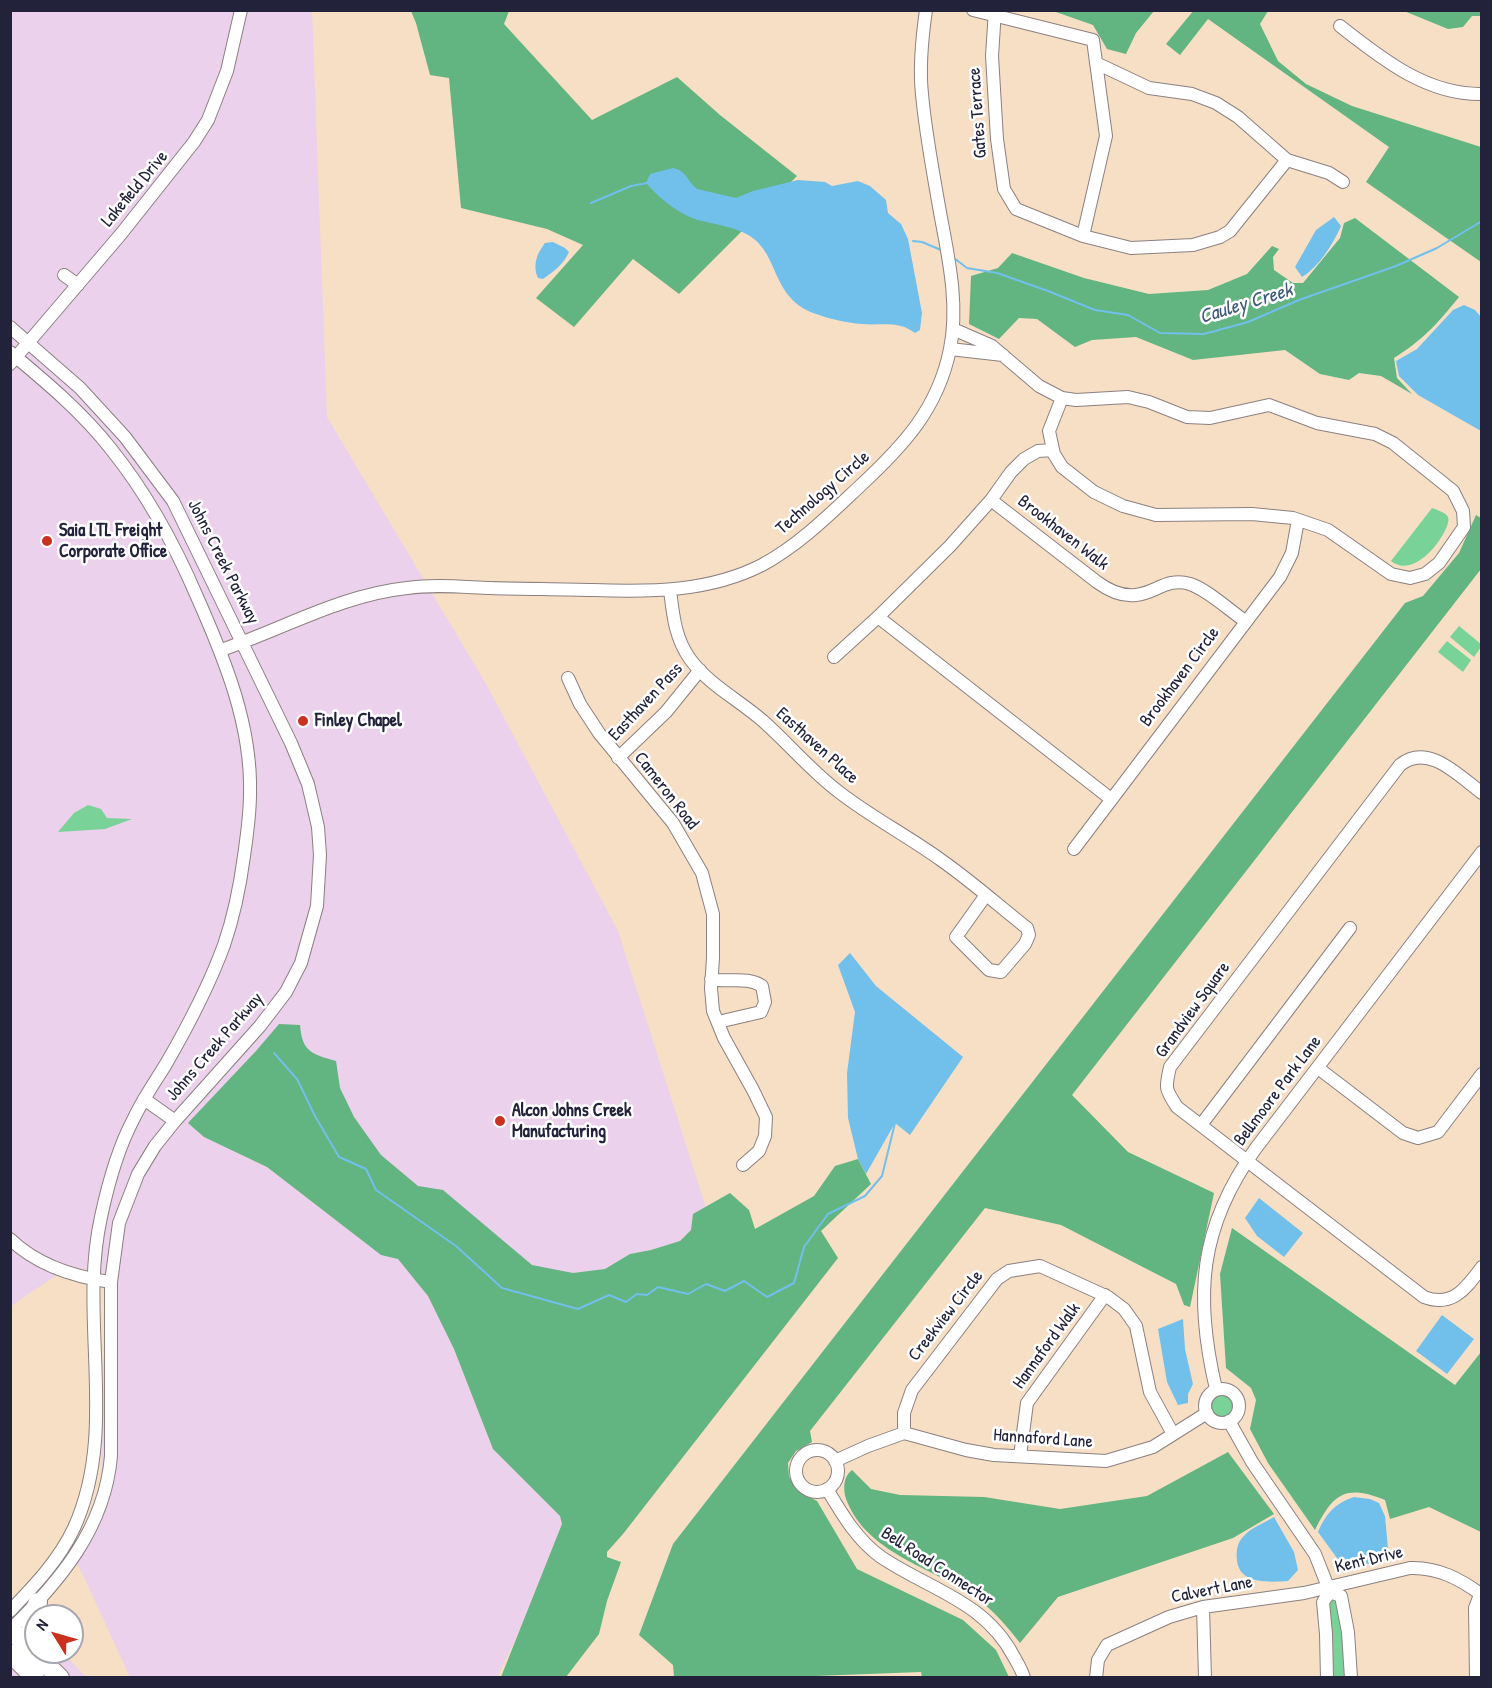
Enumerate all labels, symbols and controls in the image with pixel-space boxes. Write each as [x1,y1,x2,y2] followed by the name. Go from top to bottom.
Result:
[964,67,992,159] street label: Gates Terrace
[97,147,173,231] street label: Lakefield Drive
[1197,278,1295,330] water label: Cauley Creek
[772,446,874,540] street label: Technology Circle
[1013,491,1113,575] street label: Brookhaven Walk
[182,496,264,628] street label: Johns Creek Parkway
[59,520,167,562] place label: Saia LTL Freight Corporate Office
[40,534,54,548] marker: Saia LTL Freight Corporate Office
[1136,623,1224,731] street label: Brookhaven Circle
[604,658,688,746] street label: Easthaven Pass
[771,703,863,789] street label: Easthaven Place
[315,710,402,732] place label: Finley Chapel
[296,714,310,728] marker: Finley Chapel
[629,748,703,834] street label: Cameron Road
[1151,958,1235,1062] street label: Grandview Square
[162,988,268,1106] street label: Johns Creek Parkway
[1230,1032,1326,1150] street label: Bellmoore Park Lane
[512,1100,631,1142] place label: Alcon Johns Creek Manufacturing
[493,1114,507,1128] marker: Alcon Johns Creek Manufacturing
[904,1266,988,1366] street label: Creekview Circle
[1009,1299,1085,1393] street label: Hannaford Walk
[993,1425,1093,1453] street label: Hannaford Lane
[877,1523,997,1611] street label: Bell Road Connector
[1333,1542,1405,1578] street label: Kent Drive
[1170,1572,1254,1608] street label: Calvert Lane
[24,1604,84,1664] north arrow
[30,1614,53,1634] text: N

